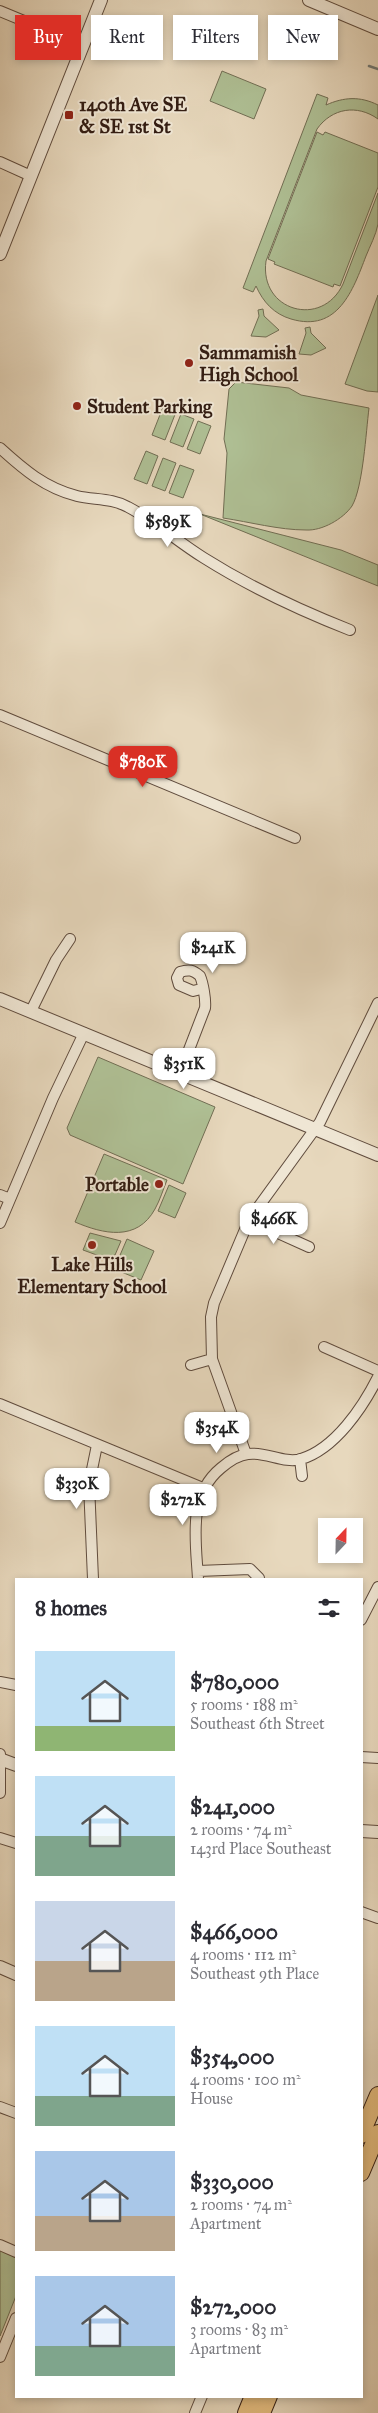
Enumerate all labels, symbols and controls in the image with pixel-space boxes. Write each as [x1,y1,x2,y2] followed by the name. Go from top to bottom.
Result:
[15,15,81,60] chip: Buy
[91,15,163,60] chip: Rent
[173,15,258,60] chip: Filters
[268,15,338,60] chip: New
[79,93,187,138] place label: 140th Ave SE & SE 1st St
[63,109,75,121] marker: 140th Ave SE & SE 1st St
[199,341,299,387] place label: Sammamish High School
[183,357,195,369] marker: Sammamish High School
[87,395,213,419] place label: Student Parking
[71,400,83,412] marker: Student Parking
[133,506,203,548] pin: $589K
[145,512,191,531] text: $589K
[108,746,178,788] pin: $780K
[119,752,167,771] text: $780K
[178,932,248,974] pin: $241K
[191,938,235,957] text: $241K
[149,1048,219,1090] pin: $351K
[163,1054,205,1073] text: $351K
[85,1173,149,1196] place label: Portable
[153,1178,165,1190] marker: Portable
[239,1202,309,1245] pin: $466K
[251,1209,297,1228] text: $466K
[86,1239,98,1251] marker: Lake Hills Elementary School
[17,1253,168,1299] place label: Lake Hills Elementary School
[182,1412,252,1454] pin: $354K
[195,1418,239,1437] text: $354K
[42,1468,112,1510] pin: $330K
[55,1474,99,1493] text: $330K
[148,1484,218,1526] pin: $272K
[161,1490,205,1509] text: $272K
[318,1518,362,1562] north arrow
[318,1518,363,1563] map controls
[315,1594,343,1622] icon: filters
[35,1595,107,1621] text: 8 homes
[190,1669,279,1695] text: $780,000
[75,1671,135,1731] icon: home
[190,1695,298,1714] text: 5 rooms · 188 m²
[190,1714,325,1733] text: Southeast 6th Street
[190,1794,275,1820] text: $241,000
[75,1796,135,1856] icon: home
[190,1820,292,1839] text: 2 rooms · 74 m²
[190,1839,331,1858] text: 143rd Place Southeast
[190,1919,278,1945] text: $466,000
[75,1921,135,1981] icon: home
[190,1945,296,1964] text: 4 rooms · 112 m²
[190,1964,319,1983] text: Southeast 9th Place
[190,2044,274,2070] text: $354,000
[75,2046,135,2106] icon: home
[190,2070,301,2089] text: 4 rooms · 100 m²
[190,2089,233,2108] text: House
[190,2169,274,2195] text: $330,000
[75,2171,135,2231] icon: home
[190,2195,292,2214] text: 2 rooms · 74 m²
[190,2214,262,2233] text: Apartment
[190,2294,277,2320] text: $272,000
[75,2296,135,2356] icon: home
[190,2320,288,2339] text: 3 rooms · 83 m²
[190,2339,262,2358] text: Apartment

